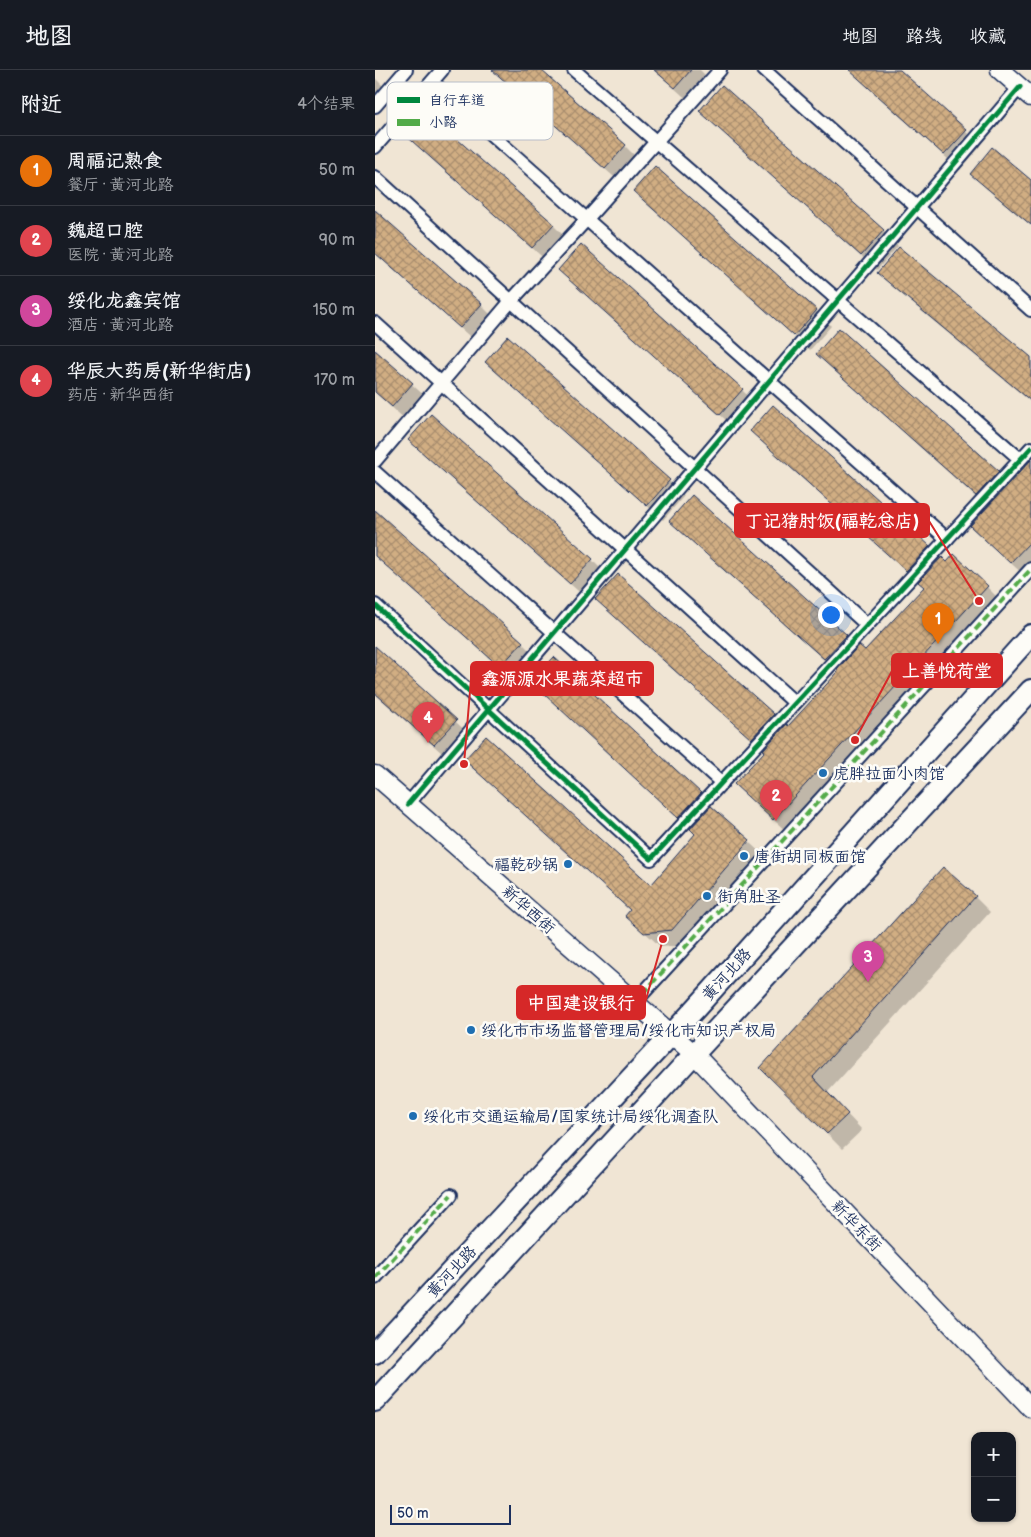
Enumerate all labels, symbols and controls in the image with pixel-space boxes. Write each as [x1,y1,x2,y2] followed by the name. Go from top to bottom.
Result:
[25,22,73,51] text: 地图
[842,26,878,47] text: 地图
[906,26,942,47] text: 路线
[970,26,1006,47] text: 收藏
[387,82,553,140] legend
[20,92,62,117] text: 附近
[429,92,485,109] text: 自行车道
[297,95,355,114] text: 4个结果
[429,114,457,131] text: 小路
[67,150,162,173] text: 周福记熟食
[33,161,39,180] text: 1
[319,161,355,180] text: 50 m
[67,176,173,195] text: 餐厅 · 黄河北路
[67,220,143,243] text: 魏超口腔
[31,231,41,250] text: 2
[319,231,355,250] text: 90 m
[67,246,173,265] text: 医院 · 黄河北路
[67,290,181,313] text: 绥化龙鑫宾馆
[31,301,41,320] text: 3
[313,301,355,320] text: 150 m
[67,316,173,335] text: 酒店 · 黄河北路
[67,360,251,383] text: 华辰大药房(新华街店)
[31,371,41,390] text: 4
[314,371,355,390] text: 170 m
[67,386,173,405] text: 药店 · 新华西街
[735,504,929,537] callout: 丁记猪肘饭(福乾总店)
[745,511,919,532] text: 丁记猪肘饭(福乾总店)
[818,602,844,628] your location
[922,603,954,644] pin: 1
[892,654,1002,687] callout: 上善悦荷堂
[902,661,992,682] text: 上善悦荷堂
[471,662,653,695] callout: 鑫源源水果蔬菜超市
[481,669,643,690] text: 鑫源源水果蔬菜超市
[412,702,444,743] pin: 4
[833,765,945,784] place label: 虎胖拉面小肉馆
[817,767,829,779] marker: 虎胖拉面小肉馆
[760,780,792,821] pin: 2
[754,848,866,867] place label: 唐街胡同板面馆
[738,850,750,862] marker: 唐街胡同板面馆
[494,856,558,875] place label: 福乾砂锅
[562,858,574,870] marker: 福乾砂锅
[498,882,558,938] street label: 新华西街
[717,888,781,907] place label: 街角肚圣
[701,890,713,902] marker: 街角肚圣
[852,941,884,982] pin: 3
[699,945,756,1005] street label: 黄河北路
[517,986,645,1019] callout: 中国建设银行
[527,993,635,1014] text: 中国建设银行
[481,1022,776,1041] place label: 绥化市市场监督管理局/绥化市知识产权局
[465,1024,477,1036] marker: 绥化市市场监督管理局/绥化市知识产权局
[423,1108,718,1127] place label: 绥化市交通运输局/国家统计局绥化调查队
[407,1110,419,1122] marker: 绥化市交通运输局/国家统计局绥化调查队
[827,1196,885,1256] street label: 新华东街
[423,1242,481,1302] street label: 黄河北路
[971,1432,1016,1522] map controls
[971,1432,1016,1477] button: +
[971,1477,1016,1522] button: −
[390,1502,511,1525] scale bar
[397,1505,429,1522] text: 50 m

